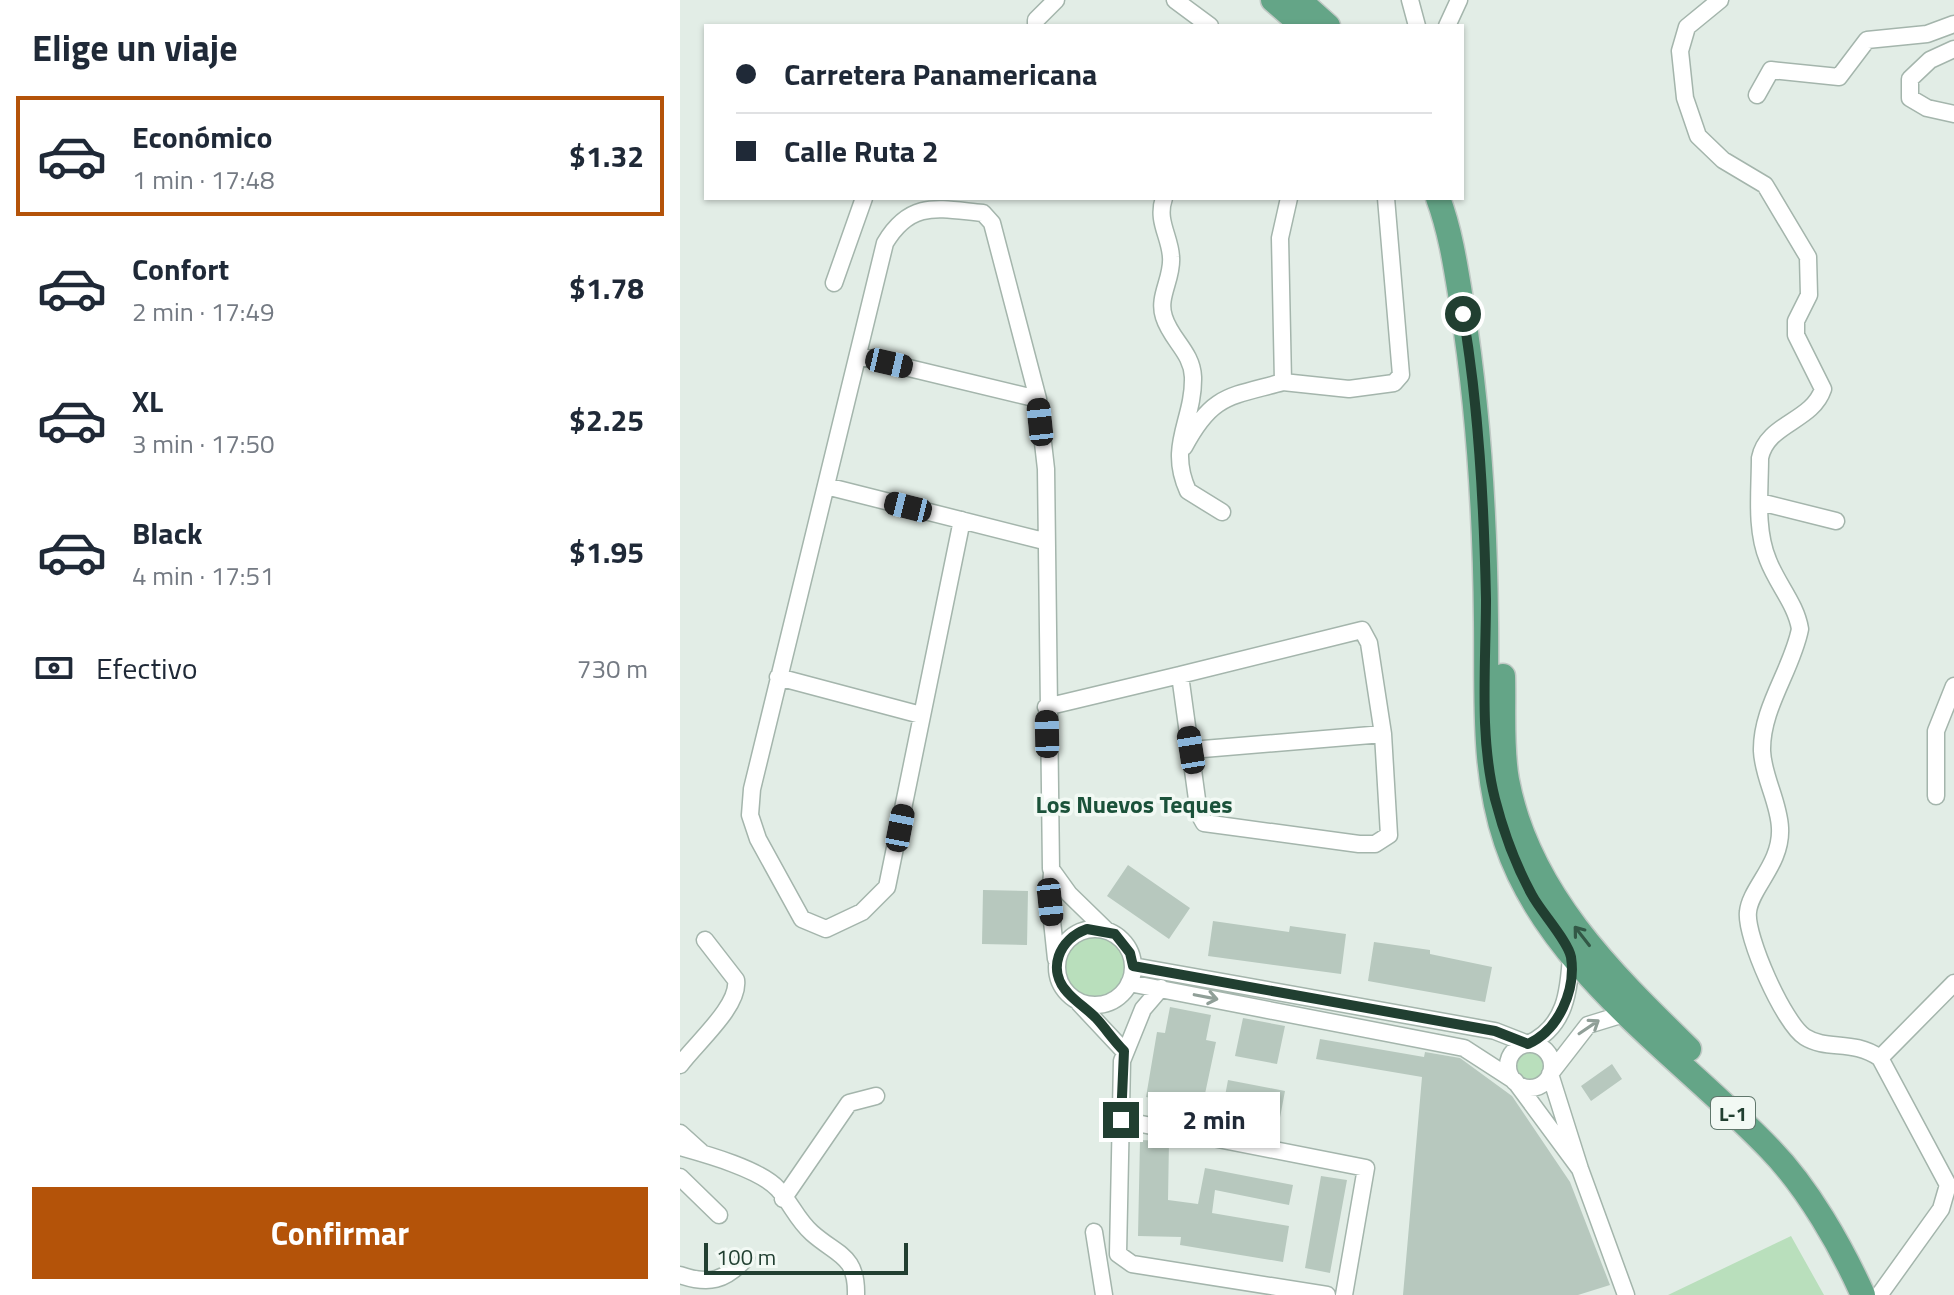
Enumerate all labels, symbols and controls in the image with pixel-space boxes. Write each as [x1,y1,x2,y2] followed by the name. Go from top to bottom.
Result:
[32,20,238,75] text: Elige un viaje
[784,51,1097,97] text: Carretera Panamericana
[132,114,272,160] text: Económico
[36,120,108,192] icon: car
[784,128,939,174] text: Calle Ruta 2
[569,133,644,179] text: $1.32
[132,160,275,199] text: 1 min · 17:48
[132,246,229,292] text: Confort
[36,252,108,324] icon: car
[569,265,644,311] text: $1.78
[132,292,275,331] text: 2 min · 17:49
[1445,296,1481,332] route start
[863,346,915,380] car
[132,378,163,424] text: XL
[36,384,108,456] icon: car
[569,397,644,443] text: $2.25
[1026,397,1054,447] car
[132,424,275,463] text: 3 min · 17:50
[882,490,934,524] car
[132,510,203,556] text: Black
[36,516,108,588] icon: car
[569,529,644,575] text: $1.95
[132,556,275,595] text: 4 min · 17:51
[96,645,198,691] text: Efectivo
[32,646,76,690] icon: cash
[577,649,648,688] text: 730 m
[1035,710,1059,758] car
[1175,724,1207,776] car
[1036,786,1232,822] district label: Los Nuevos Teques
[884,802,916,854] car
[1036,877,1064,927] car
[1574,926,1591,947] one-way arrow
[1193,990,1218,1005] one-way arrow
[1578,1019,1600,1035] one-way arrow
[1149,1092,1281,1148] callout: 2 min
[1711,1097,1755,1129] road number: L-1
[1182,1100,1246,1139] text: 2 min
[1103,1102,1139,1138] route end
[32,1187,648,1279] button: Confirmar
[704,1239,908,1275] scale bar
[716,1240,776,1274] text: 100 m

